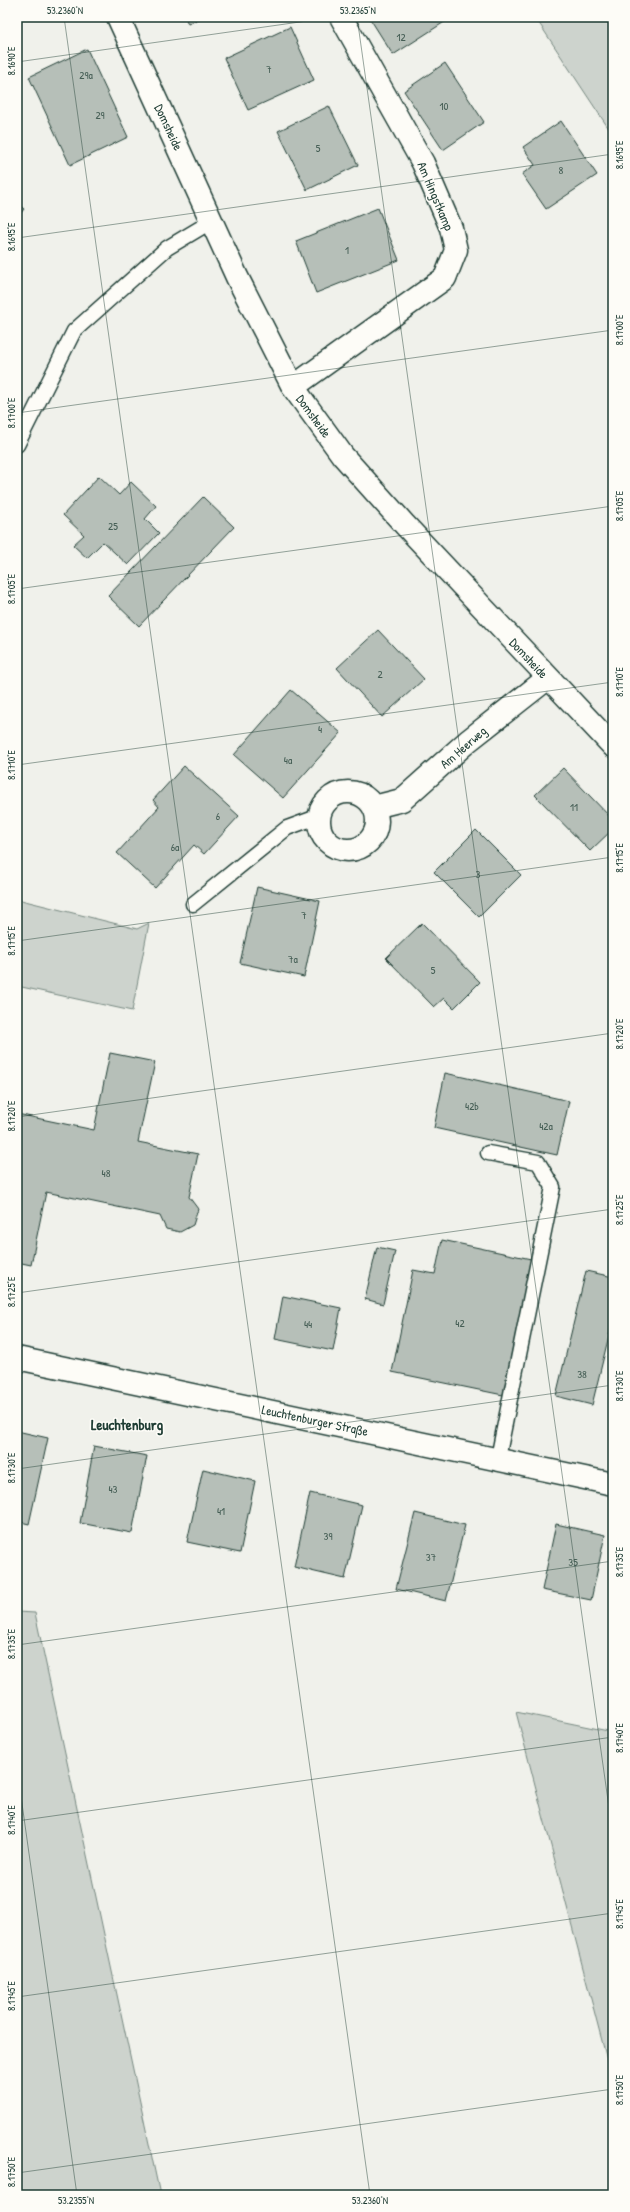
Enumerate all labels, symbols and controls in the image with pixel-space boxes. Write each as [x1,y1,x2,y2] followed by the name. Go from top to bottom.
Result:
[47,4,83,17] text: 53.2360°N
[340,4,376,17] text: 53.2365°N
[396,30,406,44] house number: 12
[5,46,18,75] text: 8.1690°E
[266,62,272,76] house number: 7
[79,68,93,82] house number: 29a
[440,99,449,113] house number: 10
[150,101,188,153] street label: Domsheide
[95,108,105,122] house number: 29
[613,140,626,169] text: 8.1695°E
[316,141,321,155] house number: 5
[413,159,459,234] street label: Am Hingstkamp
[559,163,564,177] house number: 8
[5,222,18,251] text: 8.1695°E
[345,243,349,257] house number: 1
[613,314,626,345] text: 8.1700°E
[292,391,336,441] street label: Domsheide
[5,397,18,428] text: 8.1700°E
[613,490,626,521] text: 8.1705°E
[108,519,118,533] house number: 25
[5,573,18,604] text: 8.1705°E
[506,634,552,682] street label: Domsheide
[613,666,626,697] text: 8.1710°E
[377,667,383,681] house number: 2
[318,722,322,736] house number: 4
[436,722,490,772] street label: Am Heerweg
[5,749,18,780] text: 8.1710°E
[284,753,293,767] house number: 4a
[570,800,578,814] house number: 11
[216,809,221,823] house number: 6
[171,840,180,854] house number: 6a
[613,843,626,873] text: 8.1715°E
[476,867,481,881] house number: 3
[301,908,307,922] house number: 7
[5,926,18,956] text: 8.1715°E
[288,952,299,966] house number: 7a
[431,963,436,977] house number: 5
[613,1018,626,1049] text: 8.1720°E
[465,1099,479,1113] house number: 42b
[5,1100,18,1131] text: 8.1720°E
[539,1119,553,1133] house number: 42a
[102,1166,111,1180] house number: 48
[613,1194,626,1225] text: 8.1725°E
[5,1276,18,1307] text: 8.1725°E
[455,1316,465,1330] house number: 42
[304,1317,312,1331] house number: 44
[577,1367,587,1381] house number: 38
[613,1370,626,1401] text: 8.1730°E
[260,1400,370,1440] street label: Leuchtenburger Straße
[91,1414,163,1436] district label: Leuchtenburg
[5,1452,18,1483] text: 8.1730°E
[108,1482,118,1496] house number: 43
[217,1504,225,1518] house number: 41
[324,1529,332,1543] house number: 39
[613,1546,626,1577] text: 8.1735°E
[426,1550,436,1564] house number: 37
[568,1555,578,1569] house number: 35
[5,1628,18,1659] text: 8.1735°E
[613,1722,626,1753] text: 8.1740°E
[5,1804,18,1835] text: 8.1740°E
[613,1899,626,1929] text: 8.1745°E
[5,1981,18,2011] text: 8.1745°E
[613,2074,626,2105] text: 8.1750°E
[5,2156,18,2187] text: 8.1750°E
[58,2194,94,2207] text: 53.2355°N
[352,2194,388,2207] text: 53.2360°N

